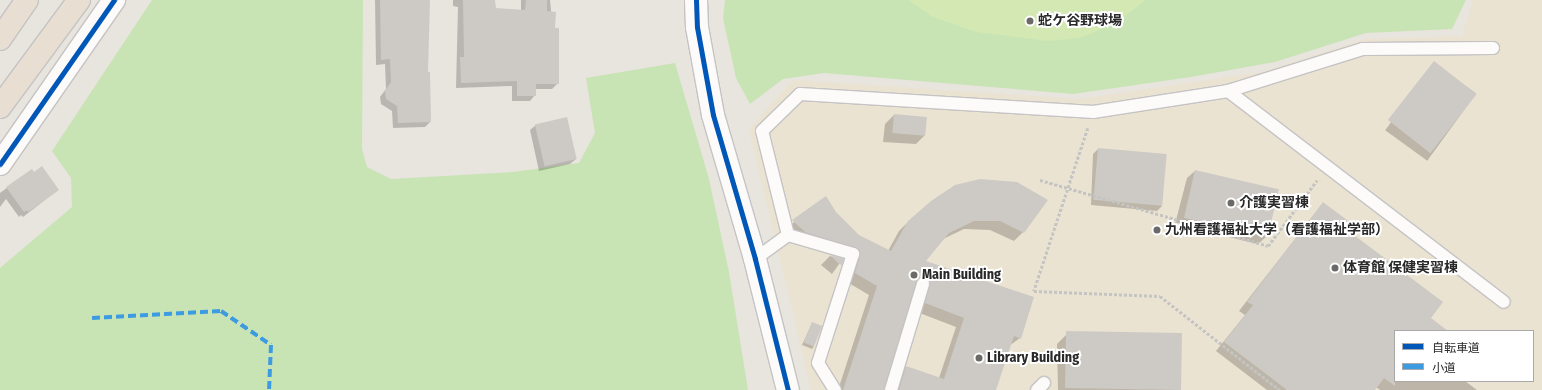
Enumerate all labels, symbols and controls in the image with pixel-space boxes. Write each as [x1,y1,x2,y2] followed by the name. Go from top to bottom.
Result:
[1038,13,1122,29] place label: 蛇ケ谷野球場
[1025,16,1035,26] marker: 蛇ケ谷野球場
[1239,195,1309,211] place label: 介護実習棟
[1226,198,1236,208] marker: 介護実習棟
[1165,222,1389,238] place label: 九州看護福祉大学（看護福祉学部）
[1152,225,1162,235] marker: 九州看護福祉大学（看護福祉学部）
[1343,260,1458,276] place label: 体育館 保健実習棟
[1330,263,1340,273] marker: 体育館 保健実習棟
[922,267,1001,283] place label: Main Building
[909,270,919,280] marker: Main Building
[1394,330,1534,382] legend
[1432,341,1480,355] text: 自転車道
[987,350,1079,366] place label: Library Building
[974,353,984,363] marker: Library Building
[1432,361,1456,375] text: 小道

